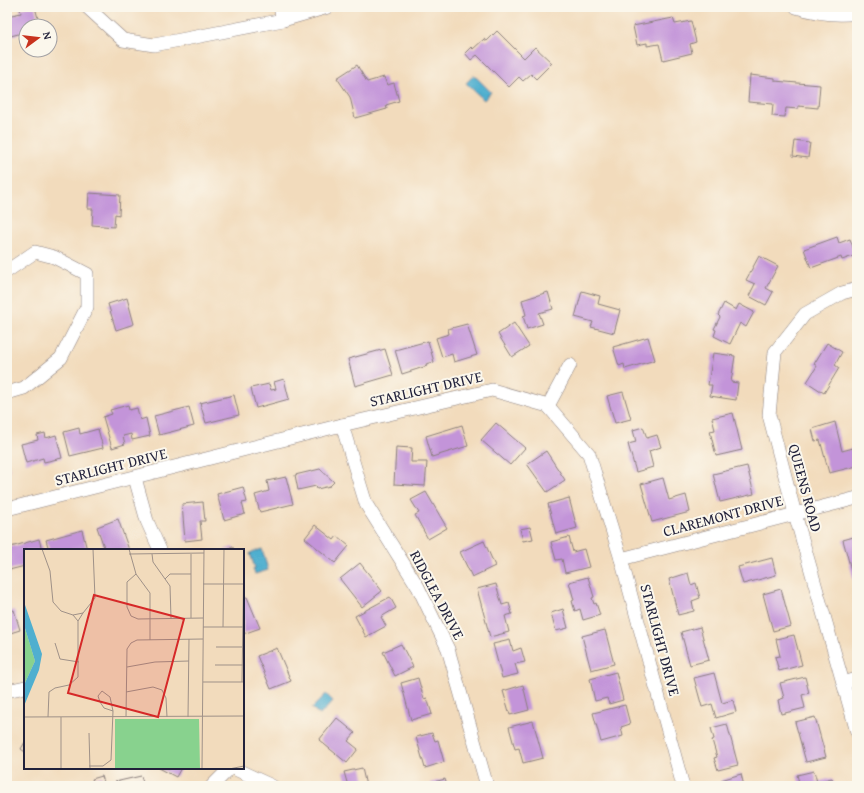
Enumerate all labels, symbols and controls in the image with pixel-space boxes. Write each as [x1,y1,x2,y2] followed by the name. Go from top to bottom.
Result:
[18,18,58,58] north arrow
[39,30,57,42] text: N
[368,365,485,412] street label: STARLIGHT DRIVE
[53,442,170,491] street label: STARLIGHT DRIVE
[784,442,827,534] street label: QUEENS ROAD
[661,489,786,542] street label: CLAREMONT DRIVE
[405,546,470,643] street label: RIDGLEA DRIVE
[24,549,244,769] inset map
[635,582,686,698] street label: STARLIGHT DRIVE

